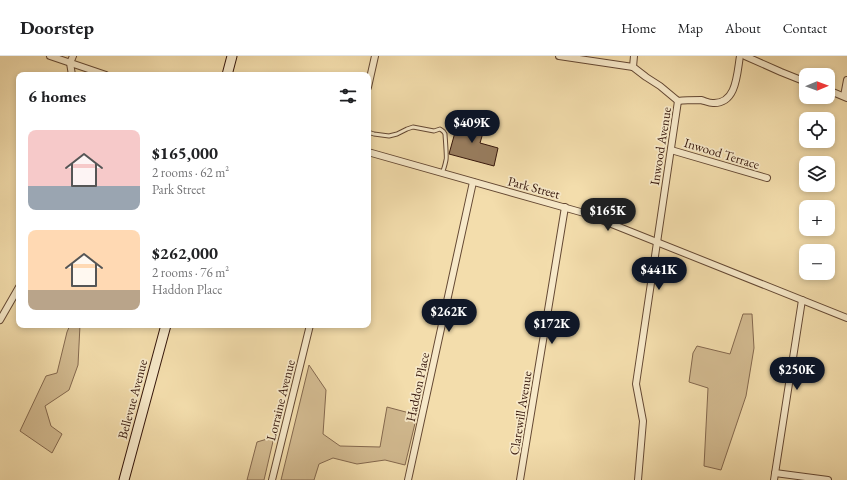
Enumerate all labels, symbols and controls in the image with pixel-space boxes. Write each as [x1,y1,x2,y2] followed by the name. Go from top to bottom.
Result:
[20,15,94,40] text: Doorstep
[621,19,656,37] text: Home
[678,19,703,37] text: Map
[725,19,761,37] text: About
[783,19,827,37] text: Contact
[799,68,835,104] north arrow
[799,68,835,280] map controls
[28,85,86,107] text: 6 homes
[337,85,359,107] icon: filters
[646,106,675,186] street label: Inwood Avenue
[444,110,500,144] pin: $409K
[799,112,835,148] button: locate
[454,114,490,131] text: $409K
[682,134,762,173] street label: Inwood Terrace
[152,142,218,164] text: $165,000
[60,146,108,194] icon: home
[799,156,835,192] button: layers
[152,164,229,181] text: 2 rooms · 62 m²
[506,172,562,203] street label: Park Street
[152,181,205,198] text: Park Street
[580,198,636,232] pin: $165K
[799,200,835,236] button: +
[590,202,626,219] text: $165K
[152,242,218,264] text: $262,000
[799,244,835,280] button: −
[60,246,108,294] icon: home
[631,257,687,291] pin: $441K
[641,261,677,278] text: $441K
[152,264,229,281] text: 2 rooms · 76 m²
[152,281,222,298] text: Haddon Place
[421,299,477,333] pin: $262K
[431,303,467,320] text: $262K
[524,311,580,345] pin: $172K
[534,315,570,332] text: $172K
[402,351,433,423] street label: Haddon Place
[769,357,825,391] pin: $250K
[114,358,151,441] street label: Bellevue Avenue
[262,358,299,442] street label: Lorraine Avenue
[779,361,815,378] text: $250K
[505,370,536,456] street label: Clarewill Avenue

